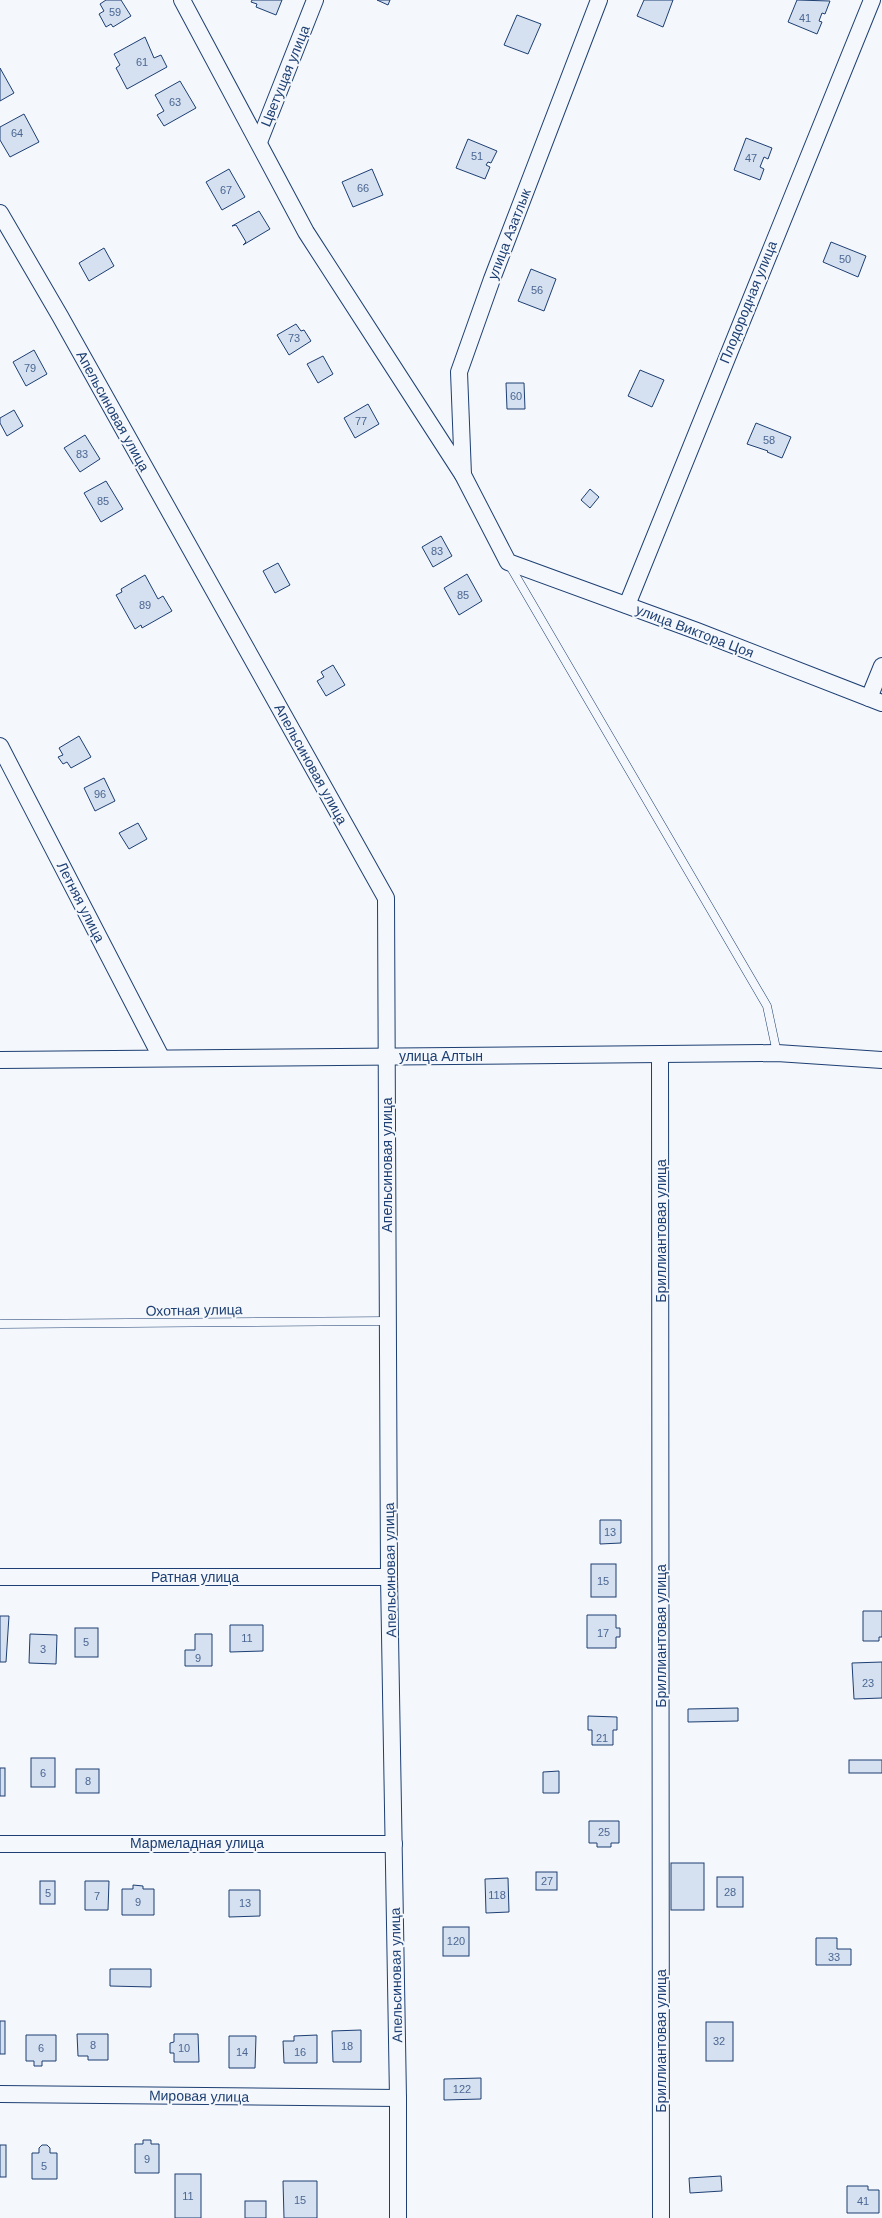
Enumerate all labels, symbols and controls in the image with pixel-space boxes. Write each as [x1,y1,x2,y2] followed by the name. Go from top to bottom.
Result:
[109,6,121,18] house number: 59
[799,12,811,24] house number: 41
[257,23,313,129] street label: Цветущая улица
[136,56,148,68] house number: 61
[169,96,181,108] house number: 63
[11,127,23,139] house number: 64
[471,150,483,162] house number: 51
[745,152,757,164] house number: 47
[357,182,369,194] house number: 66
[220,184,232,196] house number: 67
[484,185,534,282] street label: улица Азатлык
[716,238,780,366] street label: Плодородная улица
[839,253,851,265] house number: 50
[531,284,543,296] house number: 56
[288,332,300,344] house number: 73
[73,348,153,474] street label: Апельсиновая улица
[24,362,36,374] house number: 79
[510,390,522,402] house number: 60
[355,415,367,427] house number: 77
[763,434,775,446] house number: 58
[76,448,88,460] house number: 83
[97,495,109,507] house number: 85
[431,545,443,557] house number: 83
[457,589,469,601] house number: 85
[139,599,151,611] house number: 89
[634,601,756,661] street label: улица Виктора Цоя
[271,701,351,827] street label: Апельсиновая улица
[94,788,106,800] house number: 96
[54,859,108,945] street label: Летняя улица
[399,1048,483,1064] street label: улица Алтын
[379,1097,395,1233] street label: Апельсиновая улица
[653,1159,669,1303] street label: Бриллиантовая улица
[145,1301,243,1319] street label: Охотная улица
[381,1502,399,1638] street label: Апельсиновая улица
[604,1526,616,1538] house number: 13
[653,1564,669,1708] street label: Бриллиантовая улица
[151,1569,239,1585] street label: Ратная улица
[597,1575,609,1587] house number: 15
[597,1627,609,1639] house number: 17
[241,1632,253,1644] house number: 11
[83,1636,89,1648] house number: 5
[40,1643,46,1655] house number: 3
[195,1652,201,1664] house number: 9
[862,1677,874,1689] house number: 23
[596,1732,608,1744] house number: 21
[40,1767,46,1779] house number: 6
[85,1775,91,1787] house number: 8
[598,1826,610,1838] house number: 25
[130,1835,264,1851] street label: Мармеладная улица
[541,1875,553,1887] house number: 27
[724,1886,736,1898] house number: 28
[45,1887,51,1899] house number: 5
[488,1889,506,1901] house number: 118
[94,1890,100,1902] house number: 7
[135,1896,141,1908] house number: 9
[239,1897,251,1909] house number: 13
[387,1907,405,2043] street label: Апельсиновая улица
[447,1935,465,1947] house number: 120
[828,1951,840,1963] house number: 33
[653,1969,669,2113] street label: Бриллиантовая улица
[713,2035,725,2047] house number: 32
[90,2039,96,2051] house number: 8
[341,2040,353,2052] house number: 18
[38,2042,44,2054] house number: 6
[178,2042,190,2054] house number: 10
[236,2046,248,2058] house number: 14
[294,2046,306,2058] house number: 16
[453,2083,471,2095] house number: 122
[149,2087,249,2105] street label: Мировая улица
[144,2153,150,2165] house number: 9
[41,2160,47,2172] house number: 5
[182,2190,194,2202] house number: 11
[294,2194,306,2206] house number: 15
[857,2195,869,2207] house number: 41

